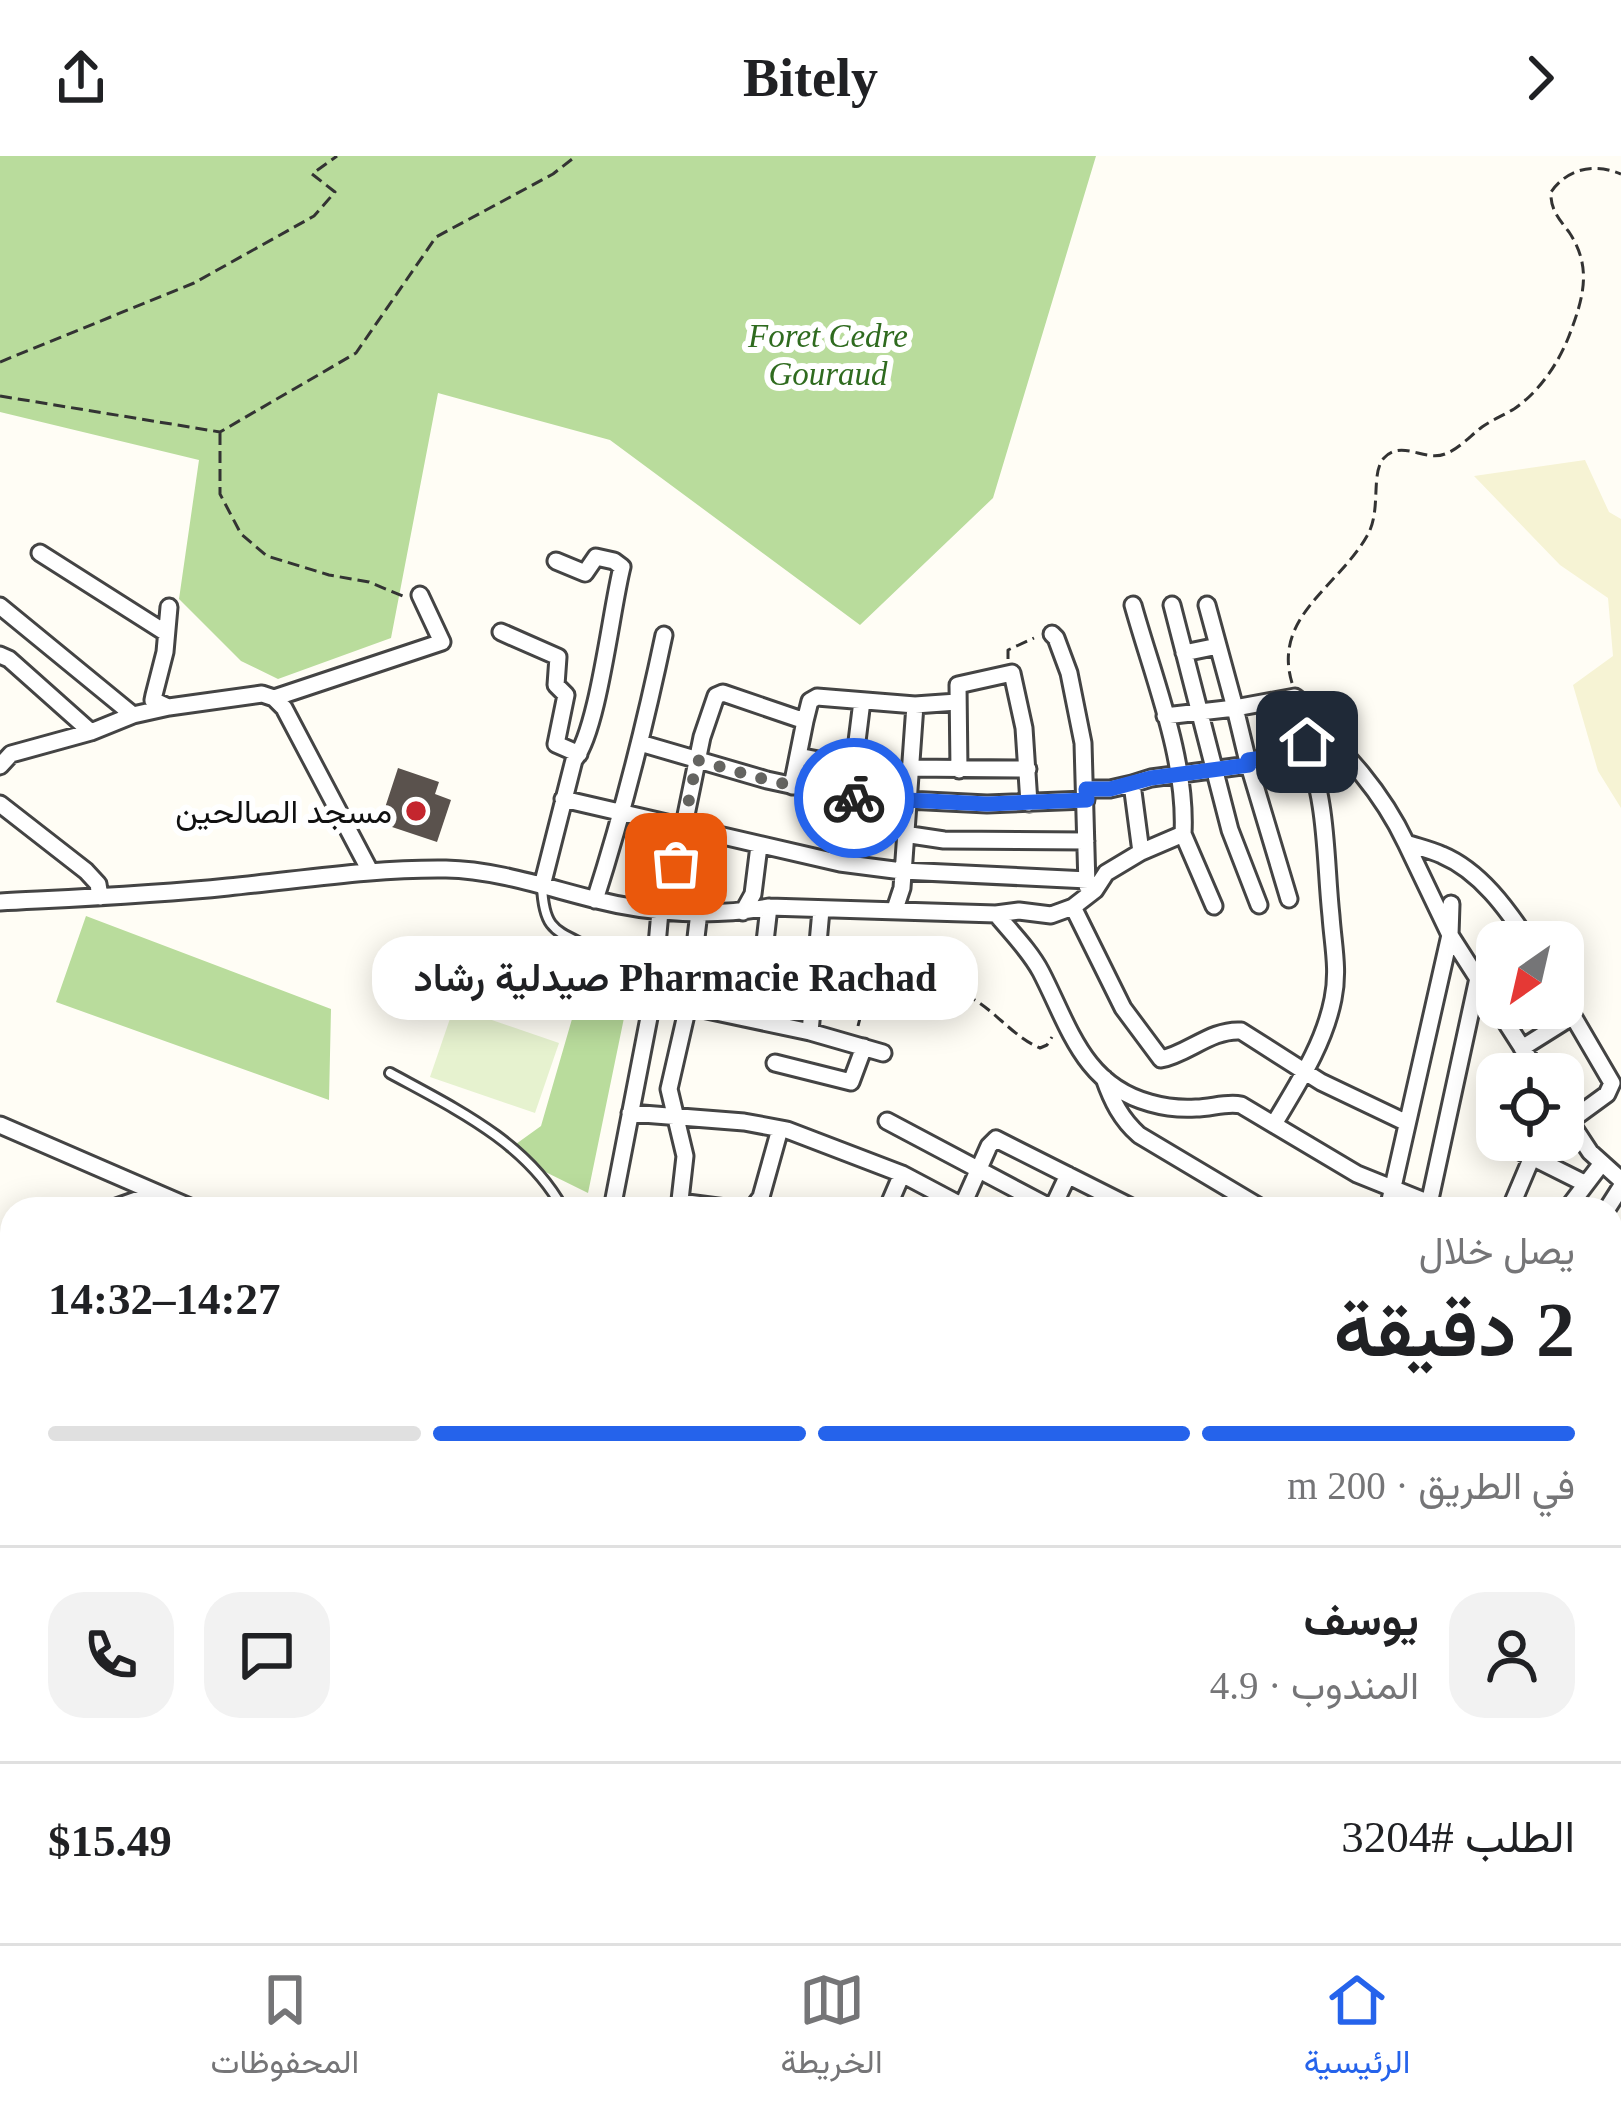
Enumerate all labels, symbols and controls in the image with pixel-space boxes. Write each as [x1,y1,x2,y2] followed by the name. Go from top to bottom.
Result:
[48,45,114,111] icon: share
[1507,45,1573,111] icon: forward
[743,48,878,108] text: Bitely
[747,318,908,392] park label: Foret Cedre Gouraud
[1256,691,1358,793] pin
[1274,709,1340,775] icon: home
[794,738,914,858] courier
[821,765,887,831] icon: bike
[175,794,392,831] place label: مسجد الصالحين
[403,798,429,824] marker: مسجد الصالحين
[625,813,727,915] pin
[643,831,709,897] icon: bag
[1476,921,1584,1029] north arrow
[1476,921,1584,1161] map controls
[373,936,979,1020] callout: Pharmacie Rachad صيدلية رشاد
[413,956,937,999] text: Pharmacie Rachad صيدلية رشاد
[1476,1053,1584,1161] button: locate
[1419,1229,1575,1272] text: يصل خلال
[48,1274,281,1324] text: 14:27–14:32
[1333,1286,1575,1373] text: 2 دقيقة
[1287,1464,1575,1507] text: في الطريق · 200 m
[48,1592,174,1718] button: phone
[204,1592,330,1718] button: chat
[1449,1592,1575,1718] button: person
[1304,1595,1419,1645] text: يوسف
[1210,1664,1419,1707] text: المندوب · 4.9
[1341,1812,1575,1862] text: الطلب #3204
[48,1816,172,1866] text: $15.49
[211,1967,359,2091] tab: المحفوظات
[780,1967,883,2091] tab: الخريطة
[1304,1967,1410,2091] tab: الرئيسية

